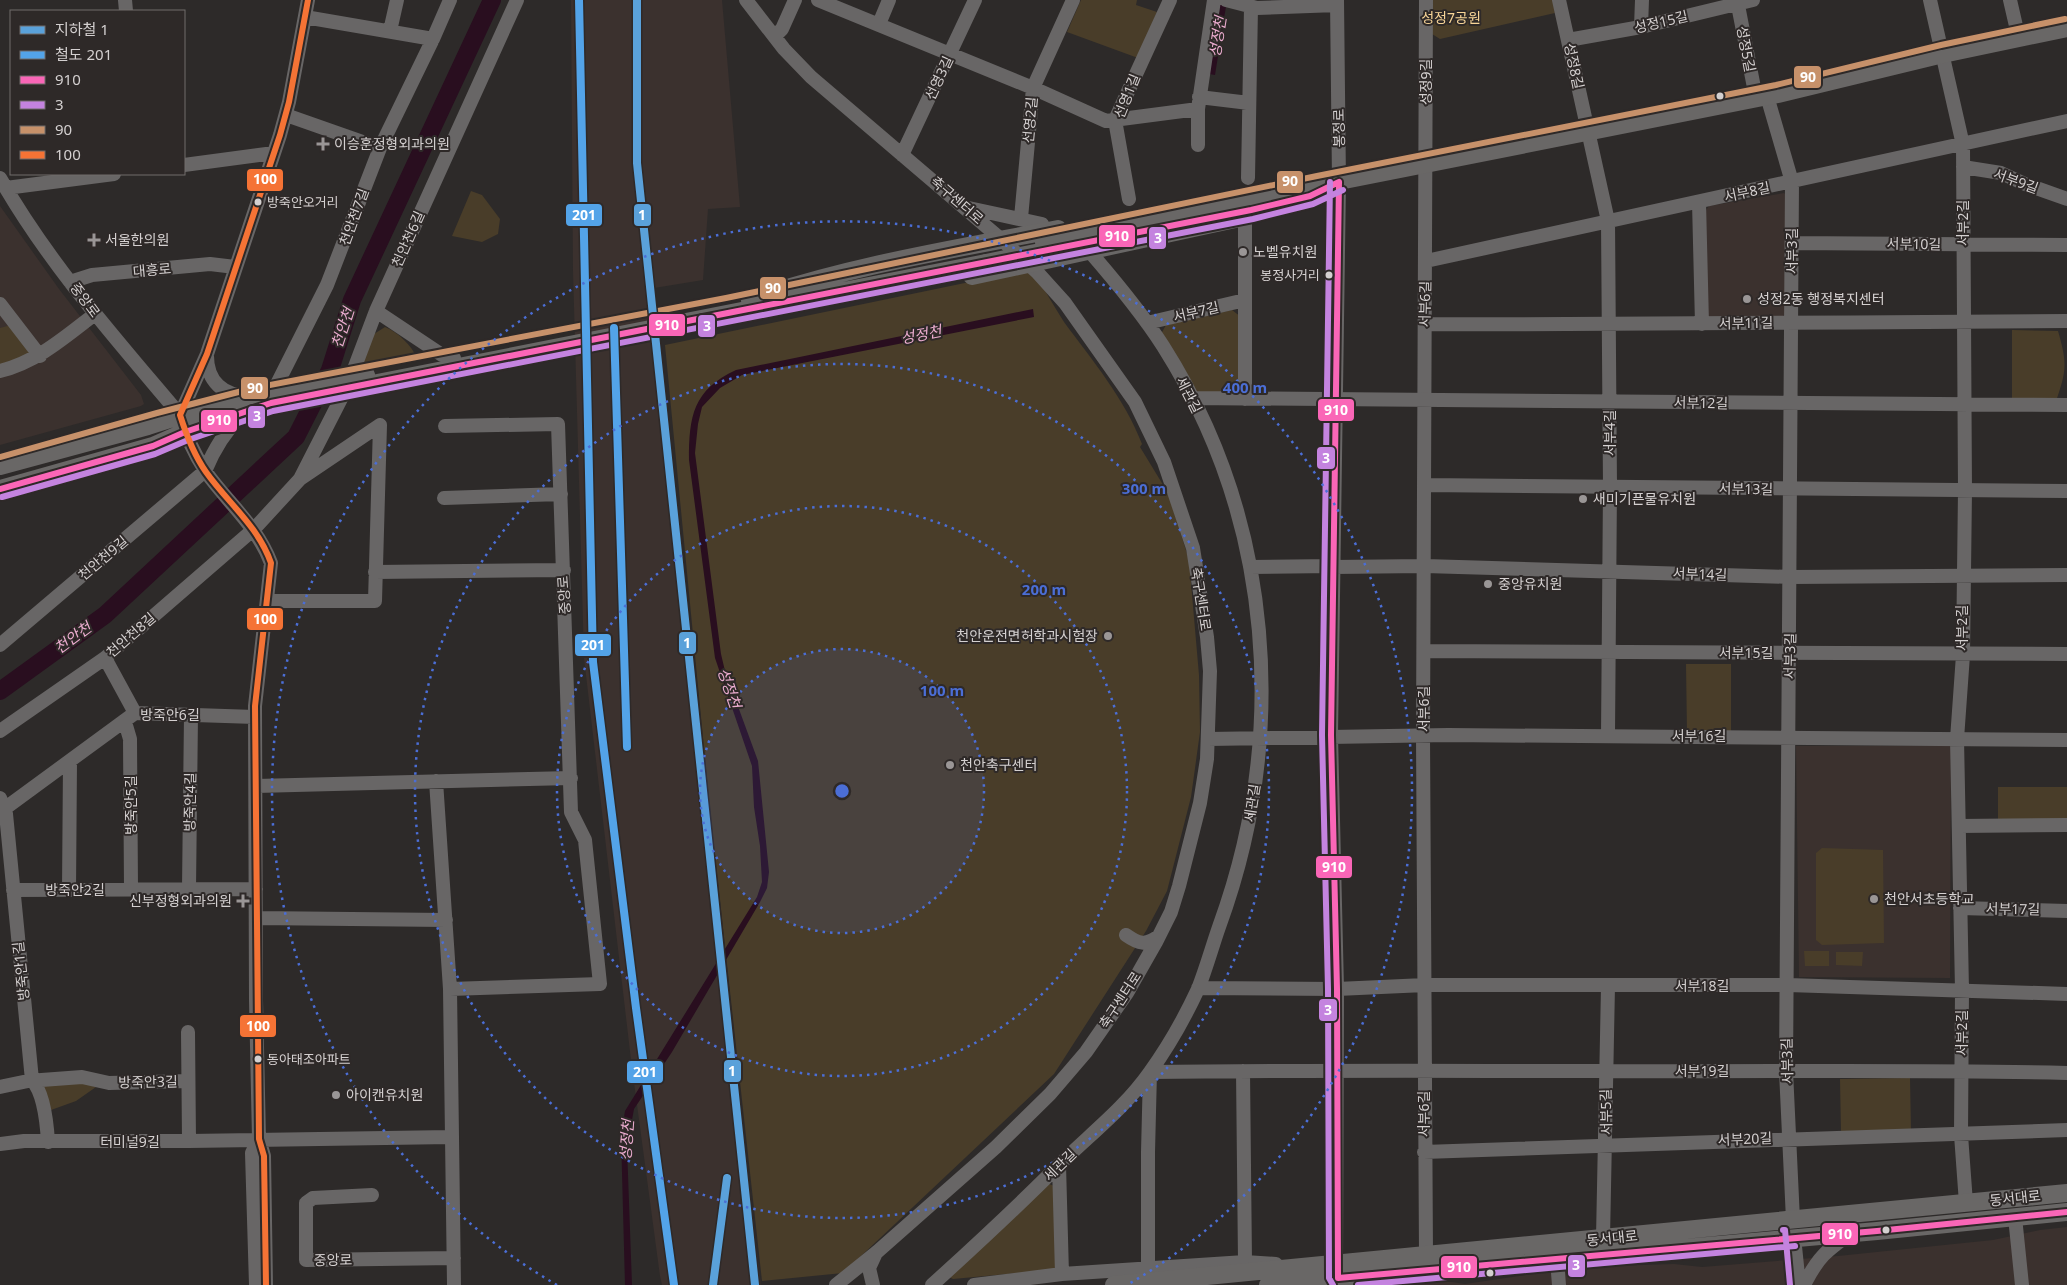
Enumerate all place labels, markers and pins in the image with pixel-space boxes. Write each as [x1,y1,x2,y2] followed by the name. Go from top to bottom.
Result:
[1715,91,1725,101] unlabelled marker
[334,134,450,153] place label: 이승훈정형외과의원
[316,137,330,151] marker: 이승훈정형외과의원
[267,193,339,211] place label: 방죽안오거리
[253,197,263,207] marker: 방죽안오거리
[105,230,169,249] place label: 서울한의원
[87,233,101,247] marker: 서울한의원
[1253,242,1317,261] place label: 노벨유치원
[1237,246,1249,258] marker: 노벨유치원
[1260,266,1320,284] place label: 봉정사거리
[1324,270,1334,280] marker: 봉정사거리
[1757,289,1885,308] place label: 성정2동 행정복지센터
[1741,293,1753,305] marker: 성정2동 행정복지센터
[1593,489,1696,508] place label: 새미기픈물유치원
[1577,493,1589,505] marker: 새미기픈물유치원
[1498,574,1562,593] place label: 중앙유치원
[1482,578,1494,590] marker: 중앙유치원
[956,626,1098,645] place label: 천안운전면허학과시험장
[1102,630,1114,642] marker: 천안운전면허학과시험장
[960,755,1037,774] place label: 천안축구센터
[944,759,956,771] marker: 천안축구센터
[833,782,851,800] centre of rings
[1884,889,1974,908] place label: 천안서초등학교
[129,891,232,910] place label: 신부정형외과의원
[1868,893,1880,905] marker: 천안서초등학교
[236,894,250,908] marker: 신부정형외과의원
[267,1050,351,1068] place label: 동아태조아파트
[253,1054,263,1064] marker: 동아태조아파트
[346,1085,423,1104] place label: 아이캔유치원
[330,1089,342,1101] marker: 아이캔유치원
[1881,1225,1891,1235] unlabelled marker
[1485,1268,1495,1278] unlabelled marker

